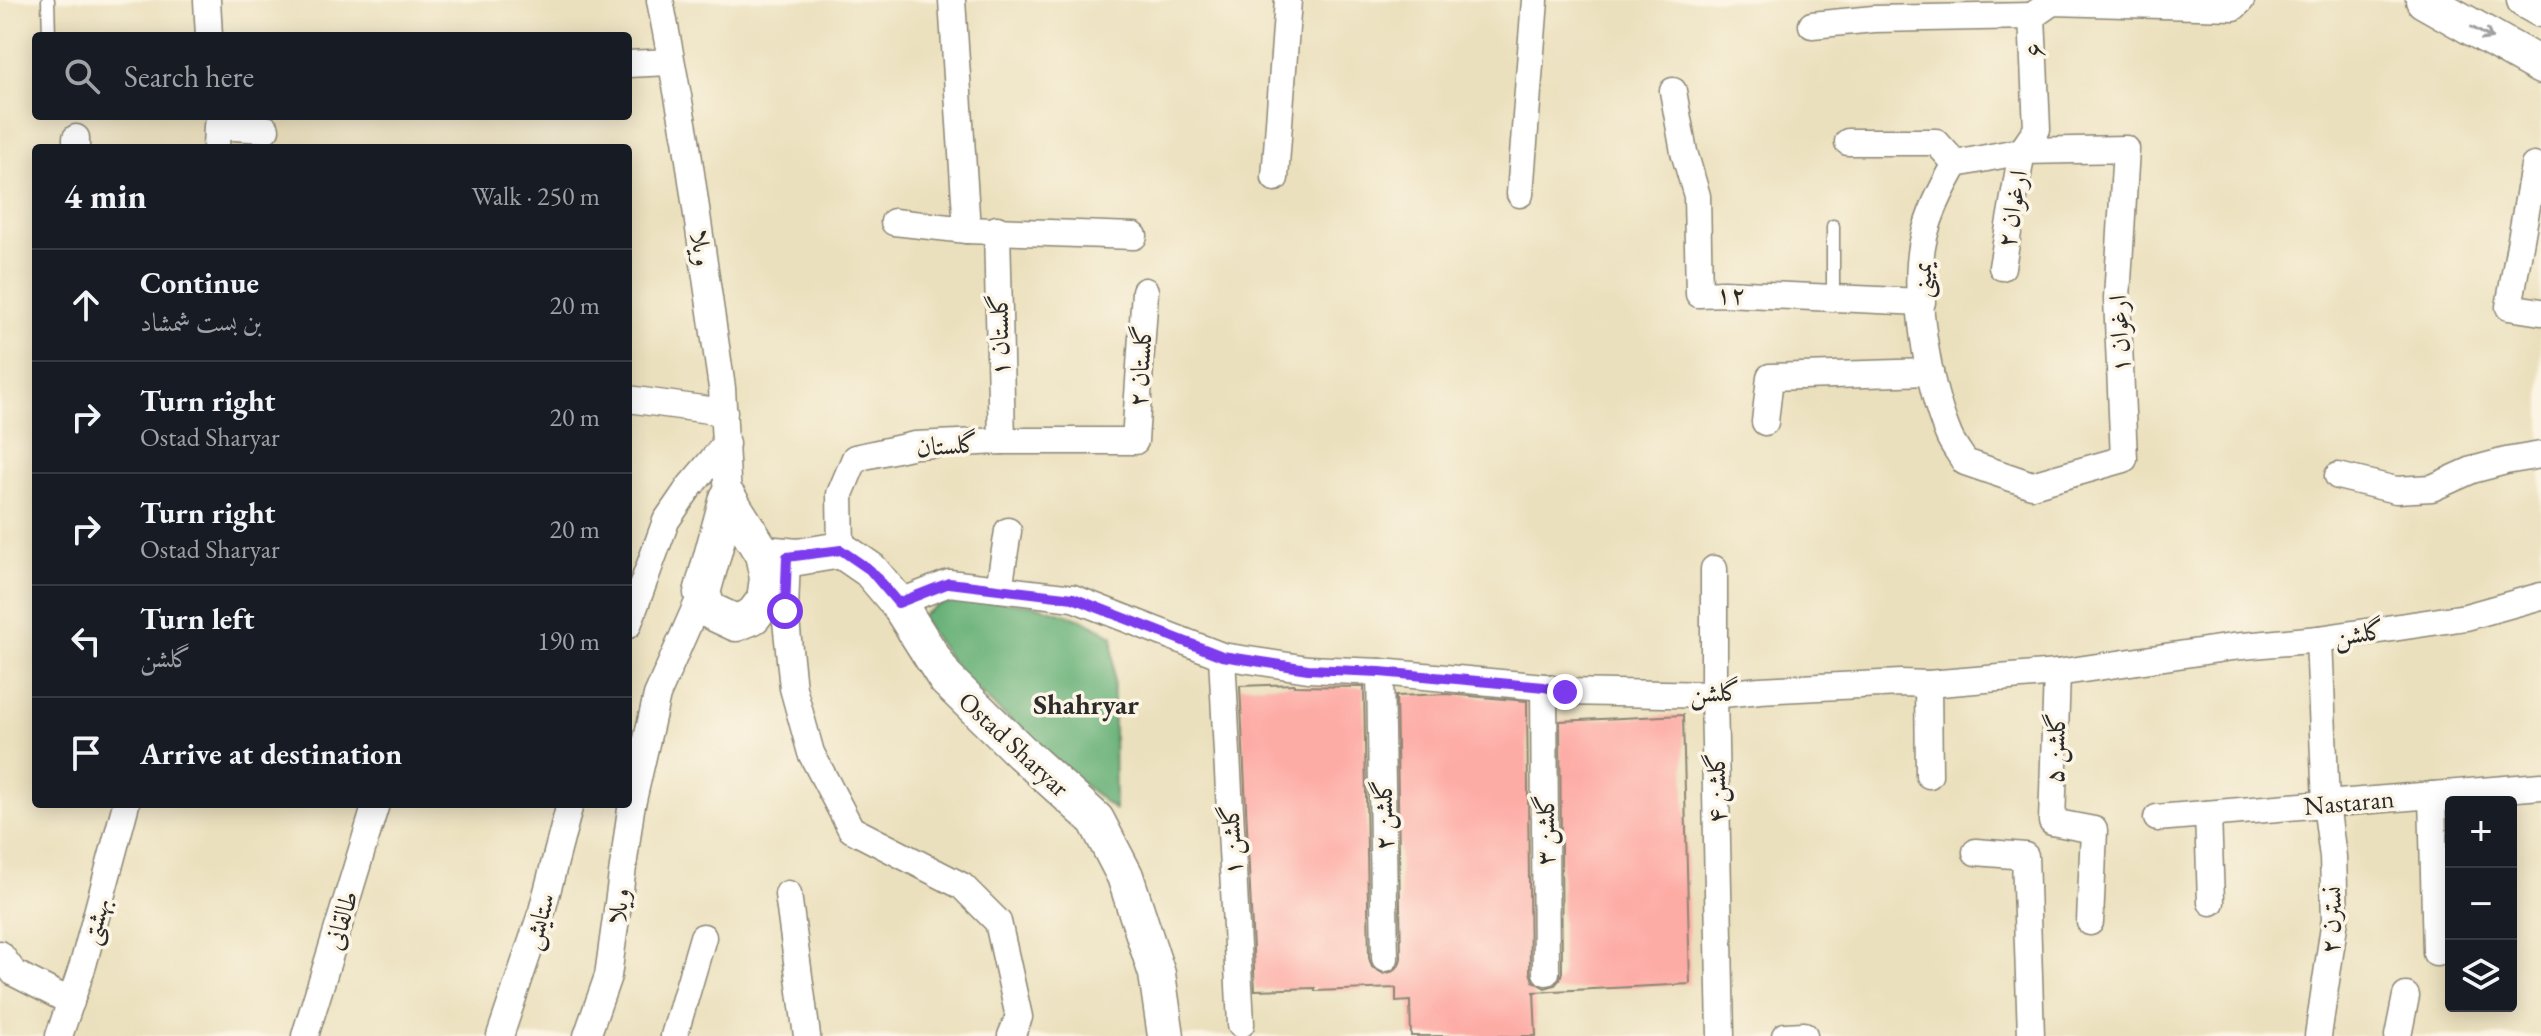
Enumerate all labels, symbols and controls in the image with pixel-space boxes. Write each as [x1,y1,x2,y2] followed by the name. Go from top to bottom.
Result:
[2470,26,2494,41] one-way arrow
[32,32,632,120] search box
[2017,42,2051,58] street label: ۶
[60,54,104,98] icon: search
[124,57,254,96] text: Search here
[1988,167,2036,251] street label: ارغوان ۲
[64,174,147,218] text: 4 min
[472,179,600,213] text: Walk · 250 m
[683,228,721,268] street label: ویلا
[1905,261,1941,299] street label: یمینی
[140,263,259,302] text: Continue
[1715,277,1747,311] street label: ۱۲
[64,283,108,327] icon: ahead
[550,288,600,322] text: 20 m
[981,293,1017,377] street label: گلستان ۱
[2101,294,2137,374] street label: ارغوان ۱
[140,305,262,339] text: بن بست شمشاد
[1120,324,1160,408] street label: گلستان ۲
[140,381,276,420] text: Turn right
[64,395,108,439] icon: right
[550,400,600,434] text: 20 m
[140,420,280,454] text: Ostad Sharyar
[915,426,979,464] street label: گلستان
[140,493,276,532] text: Turn right
[64,507,108,551] icon: right
[550,512,600,546] text: 20 m
[140,532,280,566] text: Ostad Sharyar
[767,593,803,629] route start
[140,599,254,638] text: Turn left
[2331,612,2387,655] street label: گلشن
[64,619,108,663] icon: left
[537,624,600,658] text: 190 m
[140,641,191,675] text: گلشن
[1547,674,1583,710] route end
[1689,674,1741,711] street label: گلشن
[951,684,1077,804] street label: Ostad Sharyar
[1033,686,1139,722] district label: Shahryar
[2037,712,2074,784] street label: گلشن ۵
[64,731,108,775] icon: arrive
[140,734,402,773] text: Arrive at destination
[1698,752,1735,824] street label: گلشن ۴
[1365,779,1402,851] street label: گلشن ۲
[2302,781,2396,823] street label: Nastaran
[1528,794,1563,866] street label: گلشن ۳
[2445,796,2517,1012] map controls
[2445,796,2517,868] button: +
[1212,803,1251,877] street label: گلشن ۱
[2445,868,2517,940] button: −
[2312,885,2350,955] street label: نسترن ۲
[316,886,366,954] street label: طالقانی
[599,886,637,926] street label: ویلا
[513,888,564,954] street label: ستایش
[72,894,120,949] street label: بهشتی
[2445,940,2517,1012] button: layers

